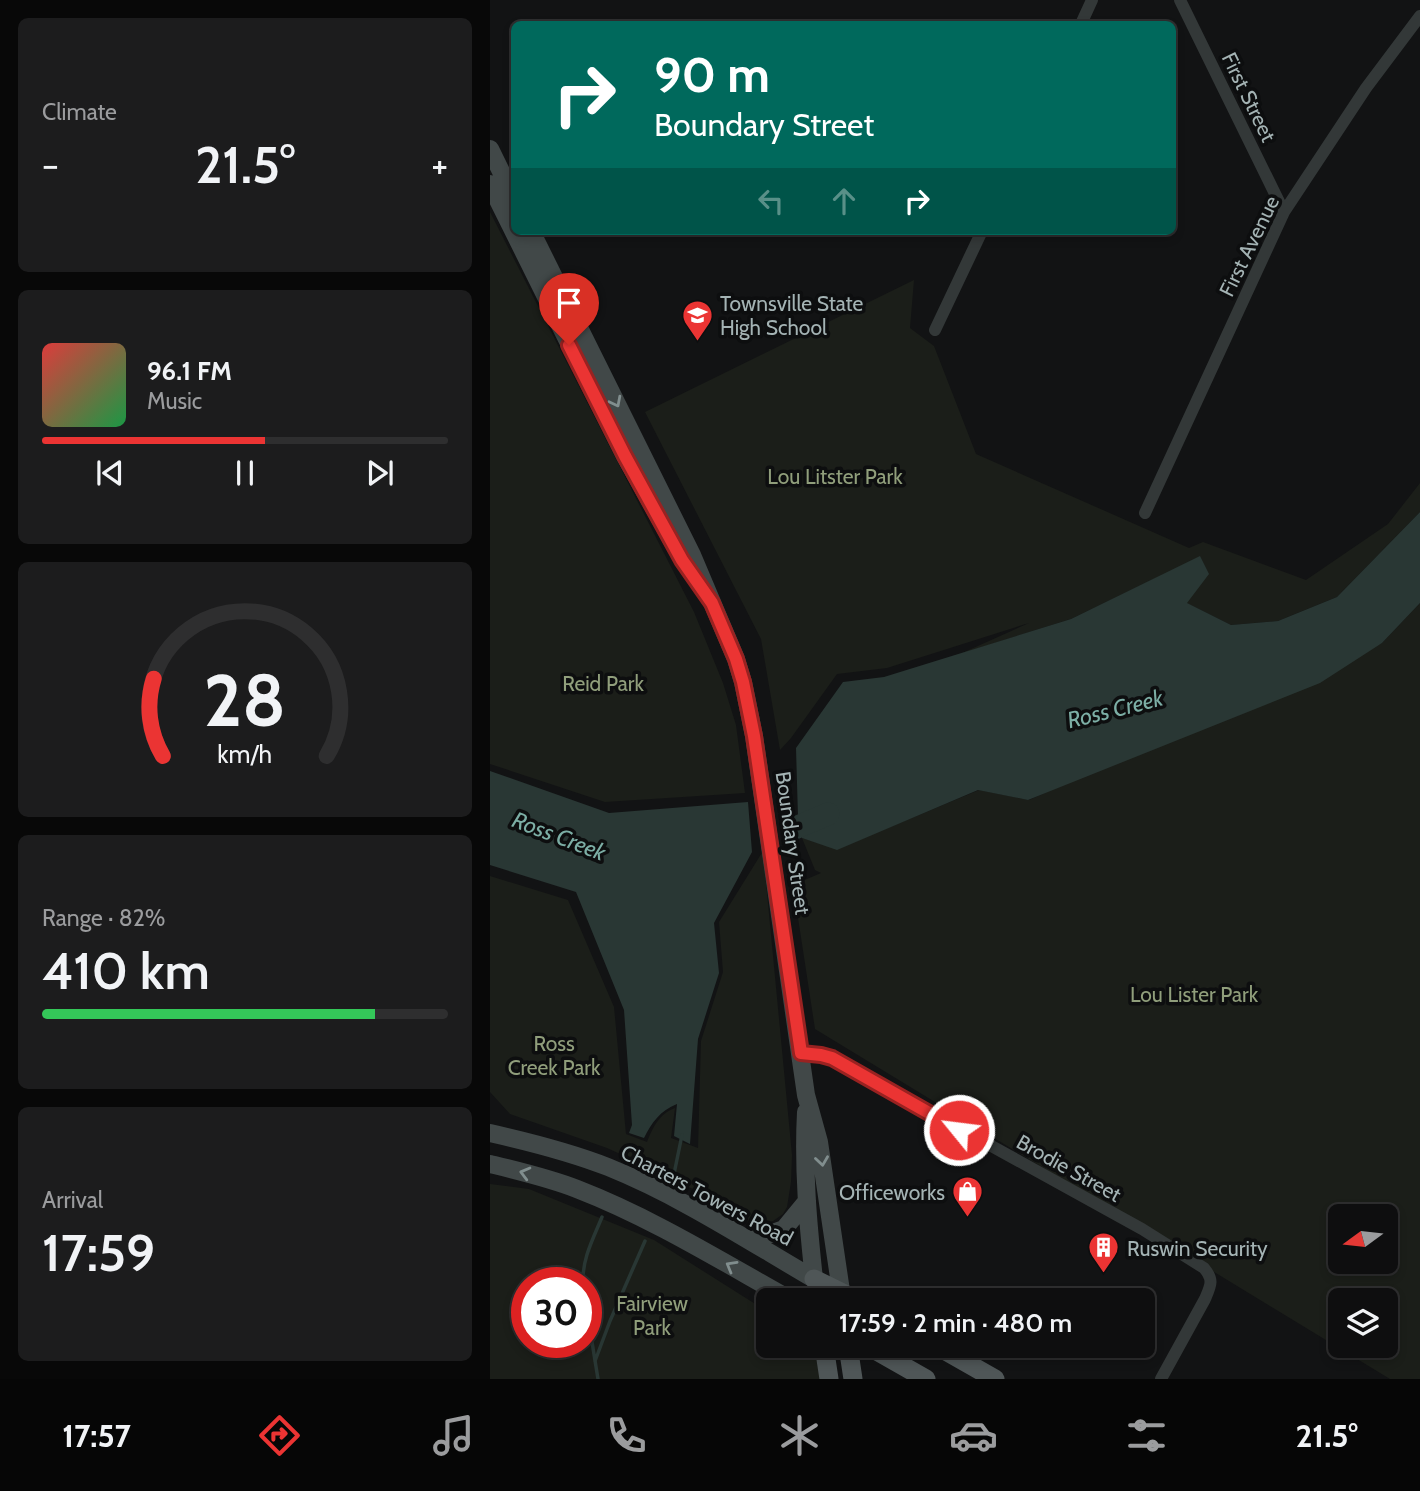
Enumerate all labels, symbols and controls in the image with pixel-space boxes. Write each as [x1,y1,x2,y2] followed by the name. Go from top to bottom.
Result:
[654,45,770,104] text: 90 m
[1217,48,1281,146] street label: First Street
[539,49,630,140] icon: right
[42,98,117,126] text: Climate
[654,105,874,144] text: Boundary Street
[195,133,295,196] text: 21.5°
[42,141,59,188] text: −
[431,141,448,188] text: +
[752,182,790,220] icon: left
[825,182,863,220] icon: ahead
[898,182,936,220] icon: right
[1214,191,1284,300] street label: First Avenue
[539,273,599,345] pin
[550,284,588,322] icon: arrive
[720,291,864,340] place label: Townsville State High School
[680,298,714,342] school or university icon: Townsville State High School
[147,355,232,387] text: 96.1 FM
[147,387,202,415] text: Music
[608,395,622,407] one-way arrow
[91,454,129,492] icon: previous
[226,454,264,492] icon: pause
[361,454,399,492] icon: next
[767,464,903,489] park label: Lou Litster Park
[204,656,286,744] text: 28
[562,671,644,696] park label: Reid Park
[1064,683,1167,734] water label: Ross Creek
[218,738,272,768] text: km/h
[771,770,815,916] street label: Boundary Street
[508,805,611,867] water label: Ross Creek
[42,904,165,932] text: Range · 82%
[42,939,210,1002] text: 410 km
[1130,982,1259,1007] park label: Lou Lister Park
[508,1031,601,1080] park label: Ross Creek Park
[922,1093,996,1167] position arrow
[1012,1129,1126,1207] street label: Brodie Street
[617,1139,797,1251] street label: Charters Towers Road
[814,1155,829,1167] one-way arrow
[519,1167,531,1181] one-way arrow
[951,1175,985,1219] shop icon: Officeworks
[839,1180,945,1205] place label: Officeworks
[42,1186,103,1214] text: Arrival
[1328,1204,1398,1274] north arrow
[1328,1204,1398,1358] map controls
[42,1221,155,1284] text: 17:59
[1087,1231,1121,1275] building icon: Ruswin Security
[1127,1236,1268,1261] place label: Ruswin Security
[726,1262,739,1275] one-way arrow
[511,1267,602,1358] speed limit sign: 30
[1328,1288,1398,1358] button: layers
[616,1291,688,1340] park label: Fairview Park
[839,1307,1072,1339] text: 17:59 · 2 min · 480 m
[255,1411,304,1460] icon: directions
[429,1411,478,1460] icon: music
[602,1411,651,1460] icon: phone
[775,1411,824,1460] icon: climate
[949,1411,998,1460] icon: car
[1122,1411,1171,1460] icon: filters
[62,1416,131,1455] text: 17:57
[1295,1416,1358,1455] text: 21.5°

